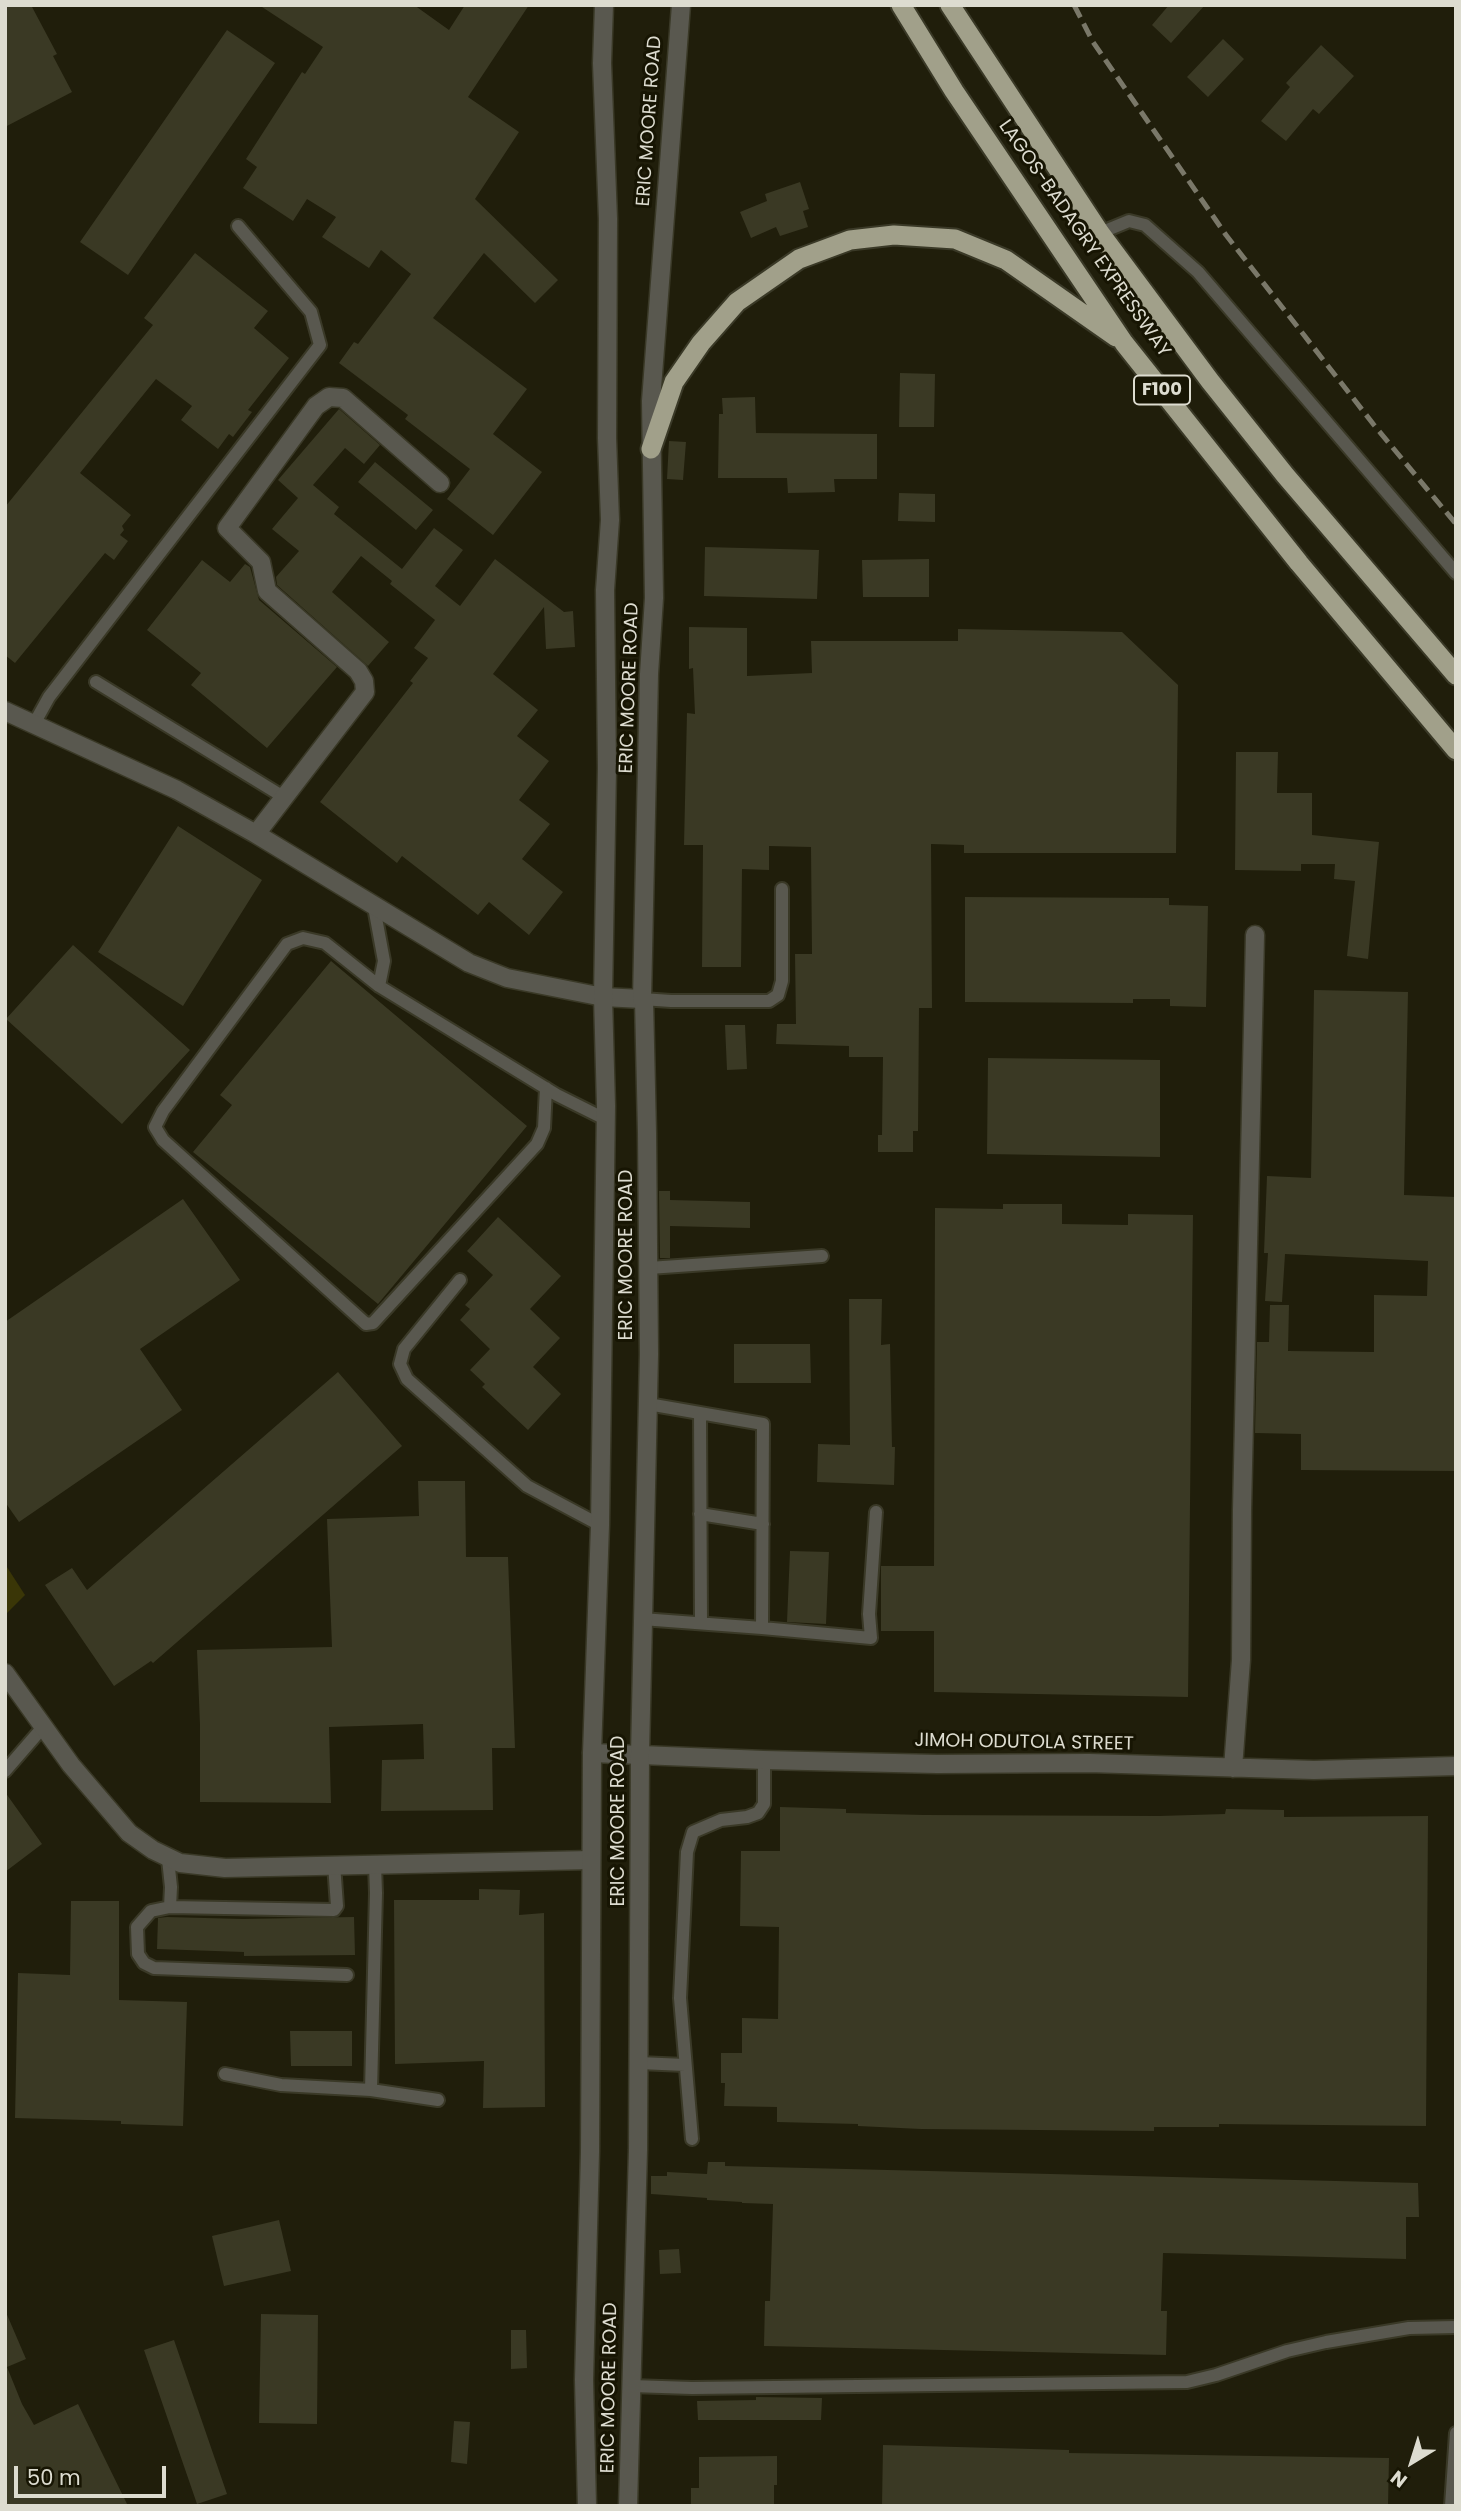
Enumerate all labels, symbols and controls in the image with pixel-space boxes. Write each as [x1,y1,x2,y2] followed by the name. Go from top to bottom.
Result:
[633,35,667,207] street label: ERIC MOORE ROAD
[993,116,1175,362] street label: LAGOS-BADAGRY EXPRESSWAY
[1134,376,1190,404] road number: F100
[616,602,644,774] street label: ERIC MOORE ROAD
[616,1169,638,1341] street label: ERIC MOORE ROAD
[914,1730,1134,1756] street label: JIMOH ODUTOLA STREET
[608,1735,630,1907] street label: ERIC MOORE ROAD
[597,2302,623,2474] street label: ERIC MOORE ROAD
[1377,2427,1447,2497] north arrow
[18,2452,170,2496] scale bar
[27,2463,81,2492] text: 50 m
[1385,2464,1413,2494] text: N

